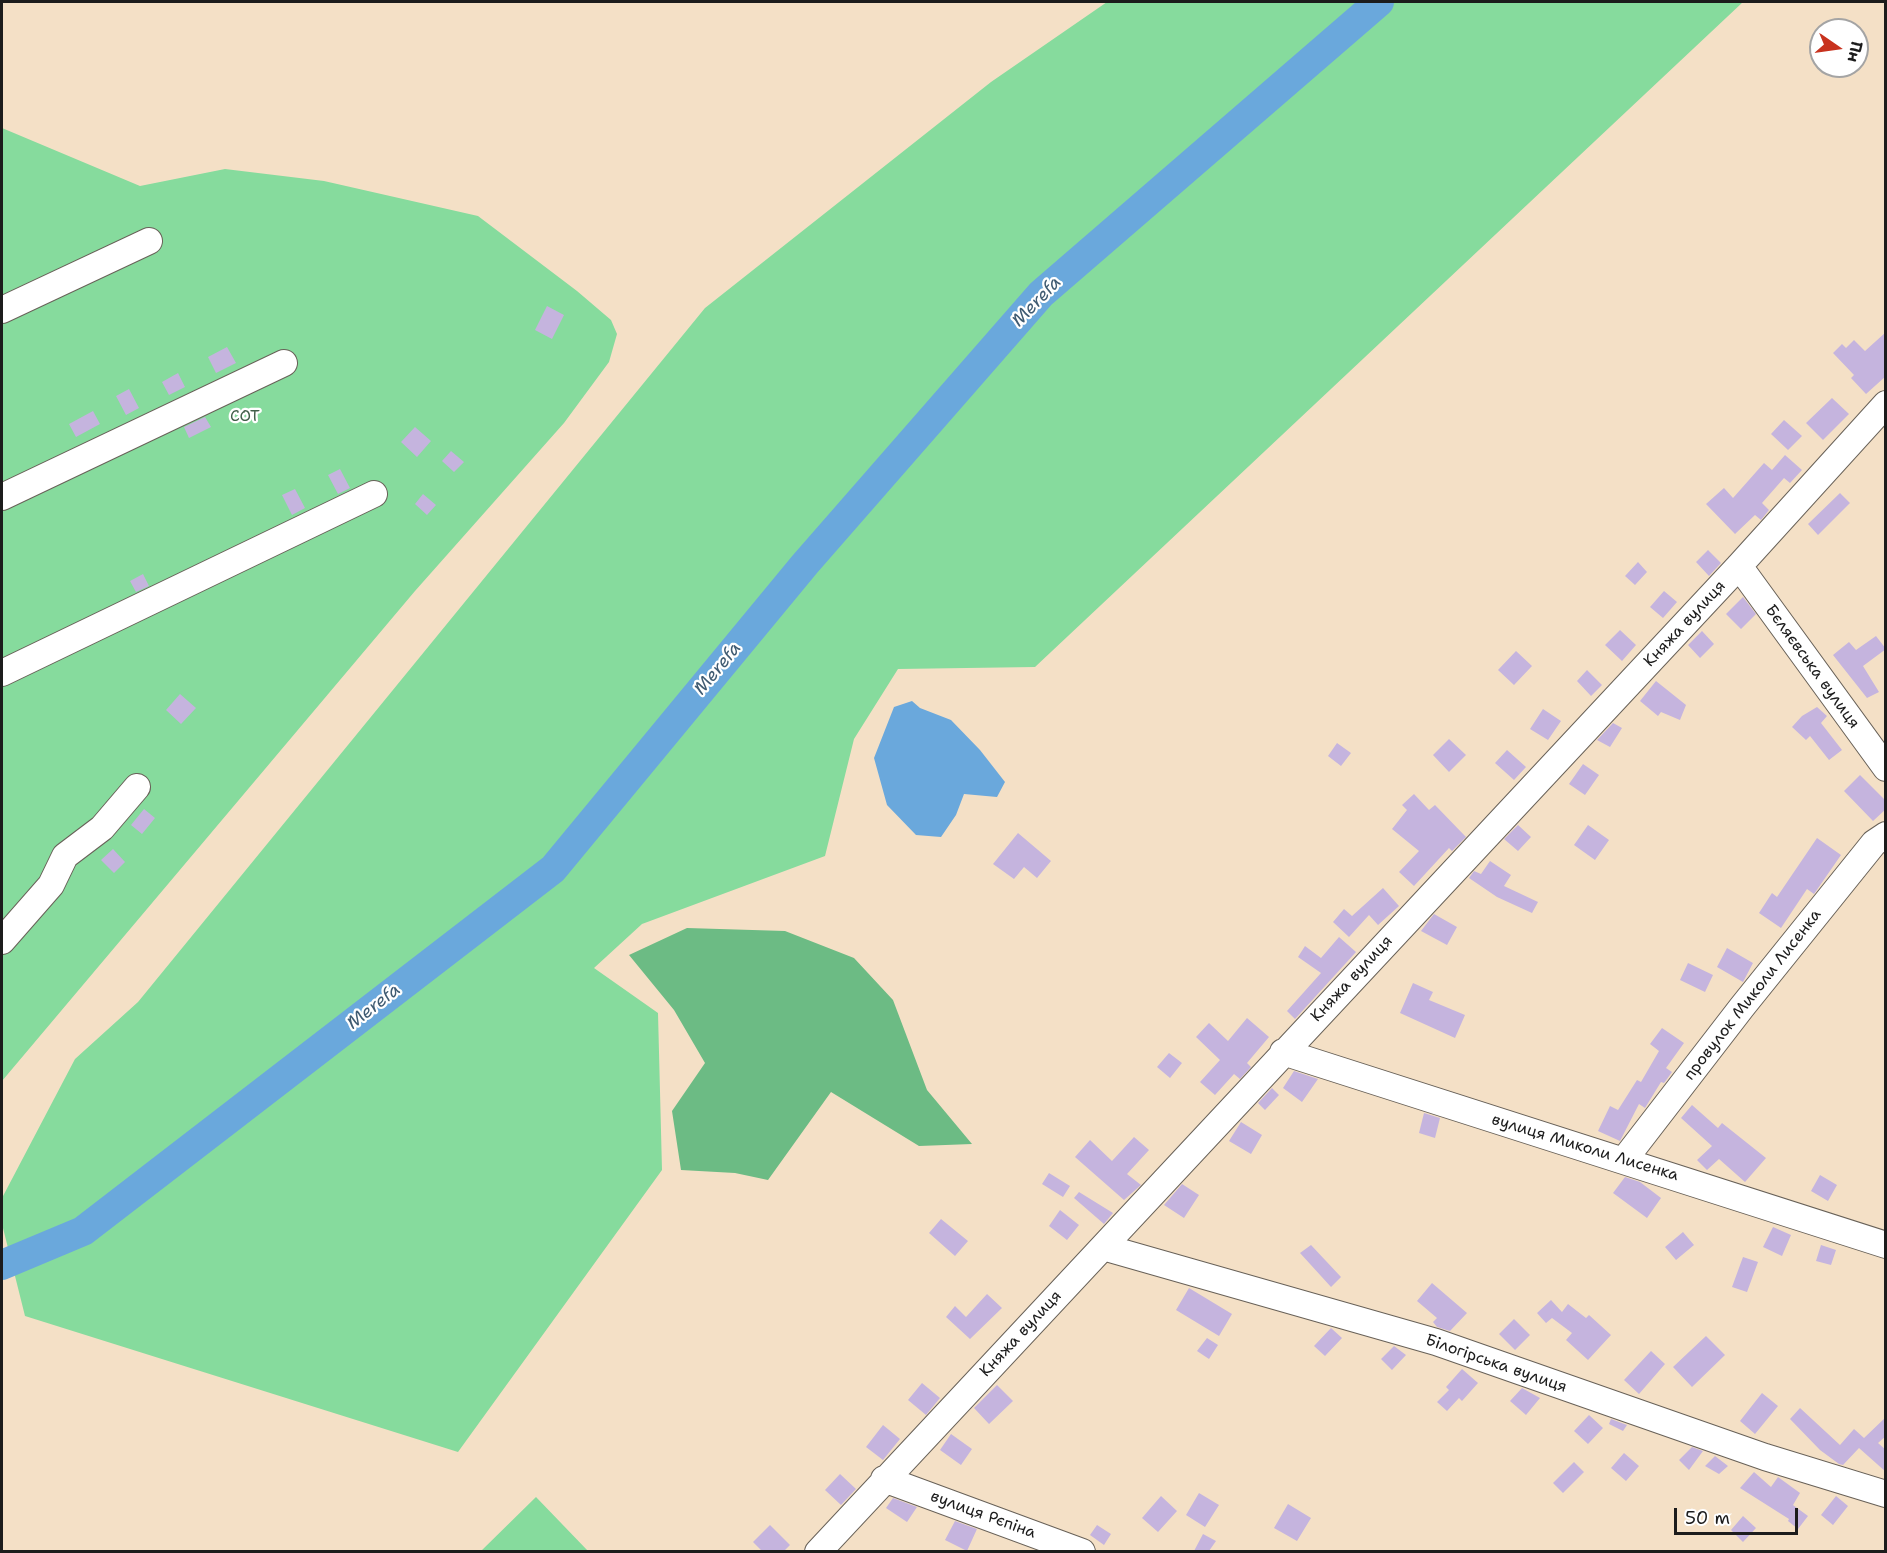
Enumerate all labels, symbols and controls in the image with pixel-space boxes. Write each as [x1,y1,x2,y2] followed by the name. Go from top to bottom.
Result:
[1809,18,1869,78] north arrow
[1842,39,1868,64] text: Пн
[1008,272,1066,332] water label: Merefa
[230,407,260,427] park label: СОТ
[1640,577,1730,671] street label: Княжа вулиця
[1761,601,1863,733] street label: Бєляєвська вулиця
[690,638,746,700] water label: Merefa
[1680,906,1826,1084] street label: провулок Миколи Лисенка
[1307,932,1397,1026] street label: Княжа вулиця
[343,979,405,1035] water label: Merefa
[1489,1110,1681,1186] street label: вулиця Миколи Лисенка
[976,1287,1066,1381] street label: Княжа вулиця
[1423,1331,1569,1397] street label: Білогірська вулиця
[928,1487,1038,1543] street label: вулиця Рєпіна
[1677,1496,1802,1534] scale bar
[1685,1506,1730,1530] text: 50 m

